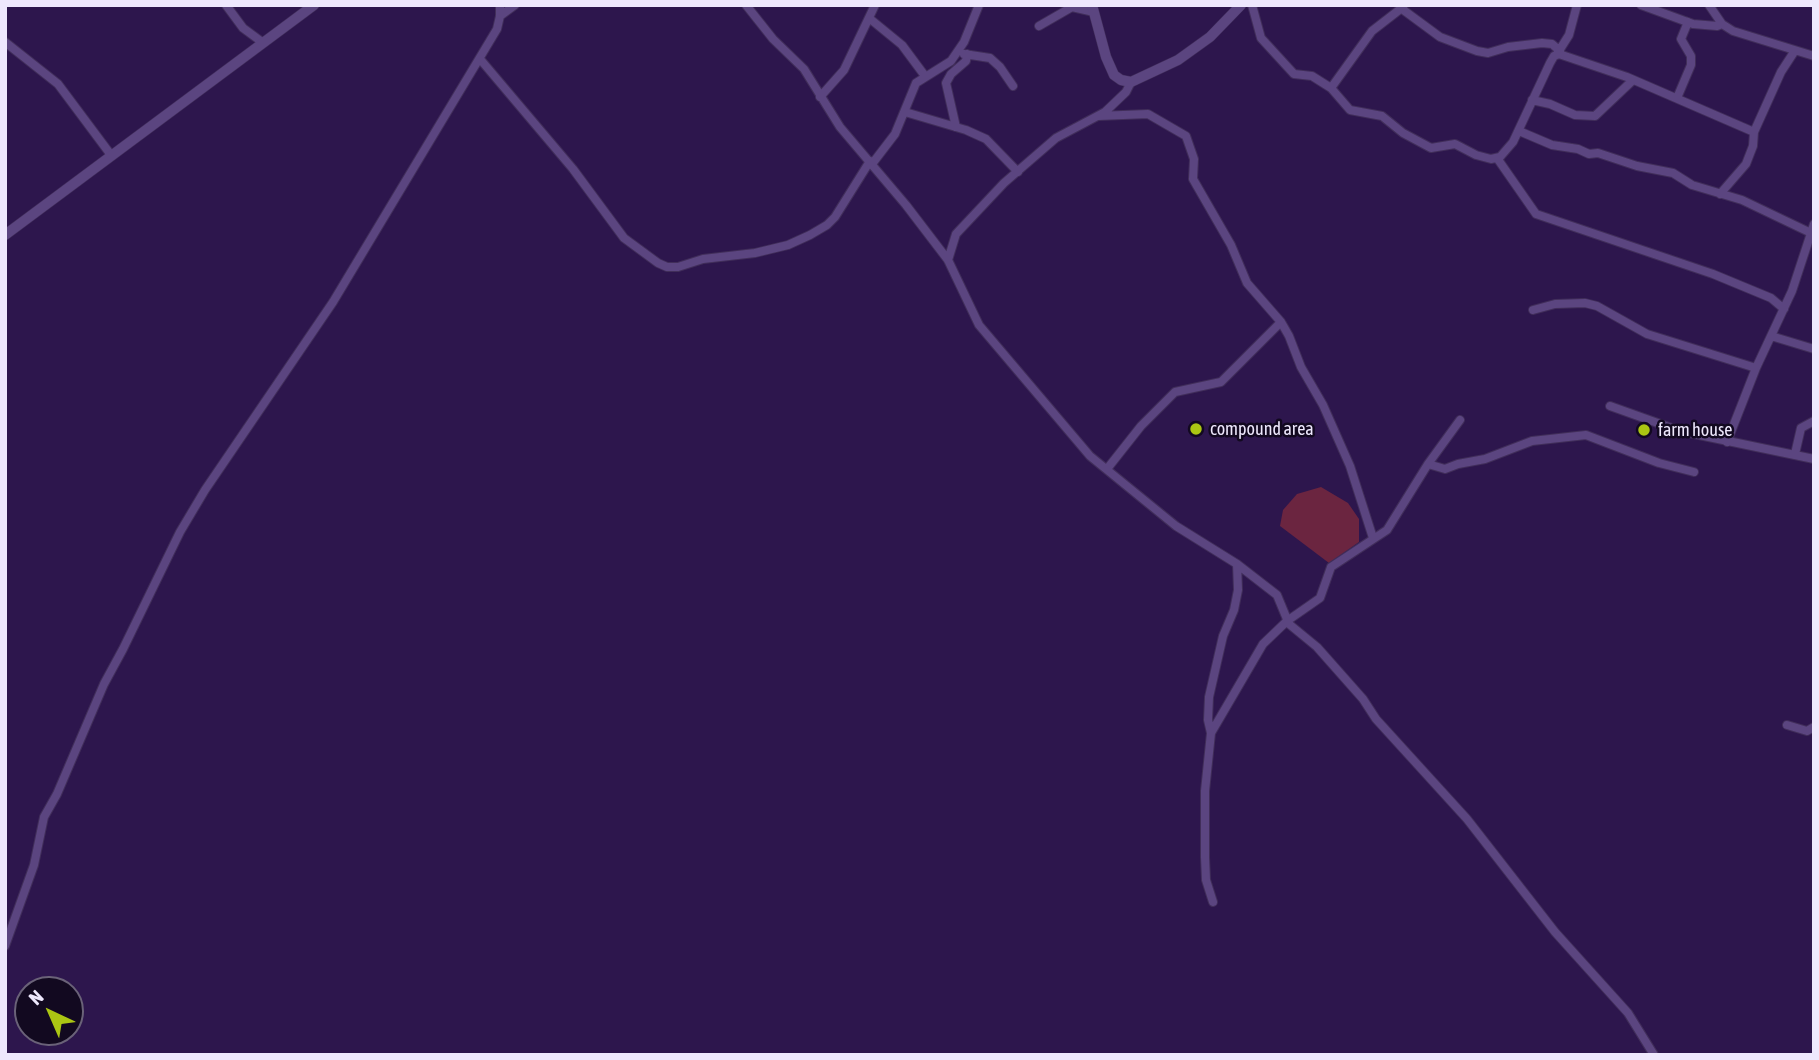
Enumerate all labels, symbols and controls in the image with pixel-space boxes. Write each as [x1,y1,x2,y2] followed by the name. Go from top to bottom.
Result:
[1210,418,1314,440] place label: compound area
[1658,419,1732,441] place label: farm house
[1188,421,1204,437] marker: compound area
[1636,422,1652,438] marker: farm house
[14,976,84,1046] north arrow
[24,986,47,1009] text: N

